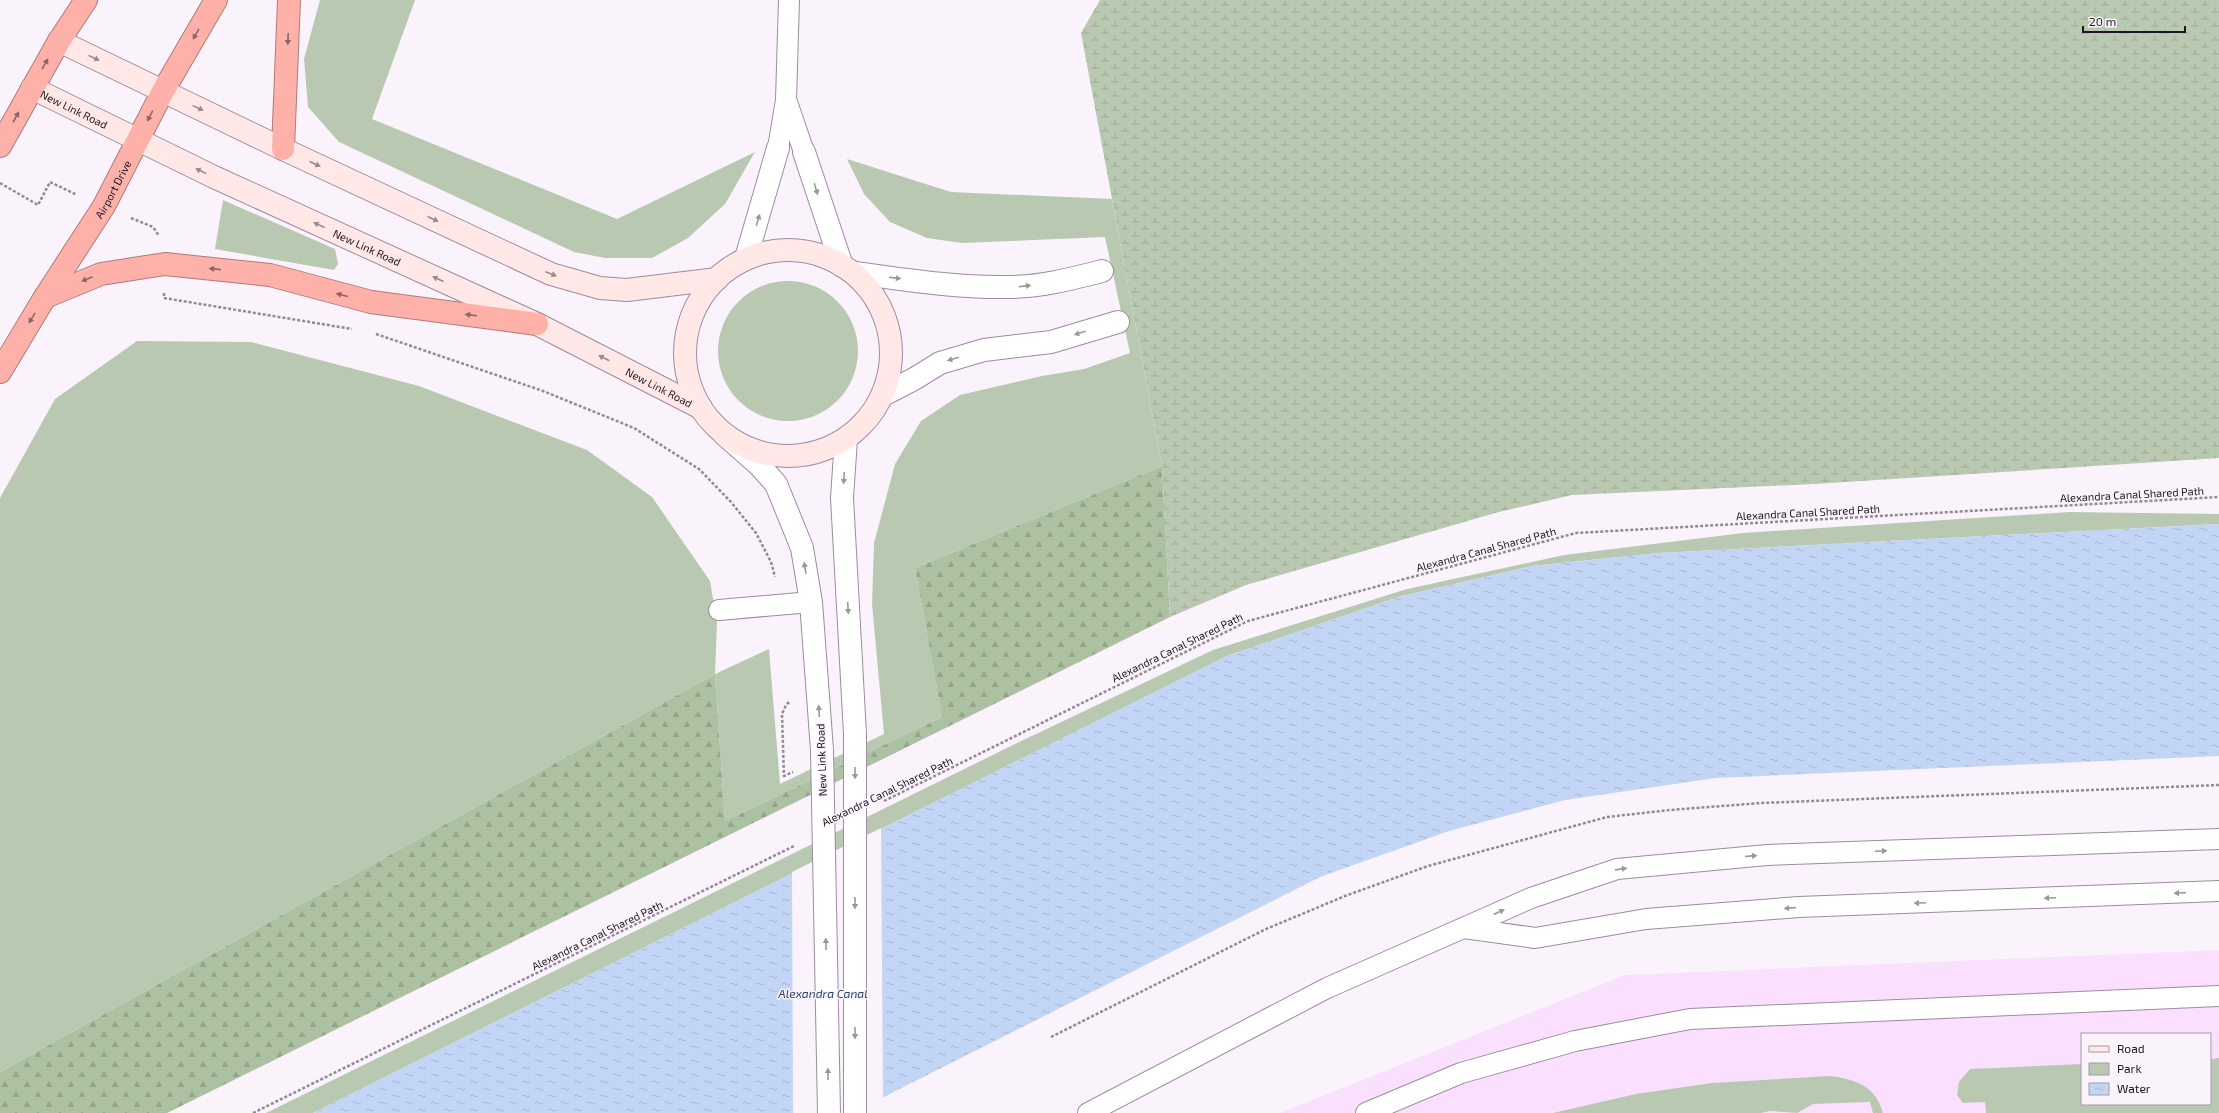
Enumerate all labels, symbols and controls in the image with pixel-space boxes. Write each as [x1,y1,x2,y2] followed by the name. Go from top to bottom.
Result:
[2083,8,2185,34] scale bar
[2089,14,2116,28] text: 20 m
[192,28,199,40] one-way arrow
[284,33,291,45] one-way arrow
[88,55,99,61] one-way arrow
[42,58,49,70] one-way arrow
[39,87,110,131] street label: New Link Road
[192,105,204,111] one-way arrow
[147,110,154,121] one-way arrow
[12,111,19,123] one-way arrow
[92,158,133,220] street label: Airport Drive
[310,161,321,167] one-way arrow
[195,168,207,174] one-way arrow
[813,183,819,195] one-way arrow
[755,214,761,226] one-way arrow
[427,216,439,222] one-way arrow
[314,222,325,228] one-way arrow
[331,226,403,268] street label: New Link Road
[209,266,221,272] one-way arrow
[546,271,558,277] one-way arrow
[889,275,901,282] one-way arrow
[432,276,443,282] one-way arrow
[81,277,93,283] one-way arrow
[1018,282,1031,289] one-way arrow
[336,291,349,297] one-way arrow
[29,312,36,324] one-way arrow
[464,312,477,319] one-way arrow
[1074,330,1086,336] one-way arrow
[598,355,609,362] one-way arrow
[947,356,959,362] one-way arrow
[624,364,695,409] street label: New Link Road
[840,472,847,484] one-way arrow
[2060,484,2204,504] street label: Alexandra Canal Shared Path
[1736,502,1880,522] street label: Alexandra Canal Shared Path
[1415,524,1557,574] street label: Alexandra Canal Shared Path
[802,562,808,574] one-way arrow
[844,602,851,614] one-way arrow
[1109,610,1245,684] street label: Alexandra Canal Shared Path
[815,705,822,717] one-way arrow
[813,723,829,797] street label: New Link Road
[819,754,955,828] street label: Alexandra Canal Shared Path
[852,767,858,780] one-way arrow
[1875,848,1888,854] one-way arrow
[1745,853,1757,860] one-way arrow
[1615,866,1628,872] one-way arrow
[2173,890,2186,896] one-way arrow
[2044,894,2056,901] one-way arrow
[852,897,858,910] one-way arrow
[529,898,665,972] street label: Alexandra Canal Shared Path
[1914,899,1926,906] one-way arrow
[1784,904,1796,911] one-way arrow
[1494,909,1506,915] one-way arrow
[822,938,829,950] one-way arrow
[777,986,868,1000] water label: Alexandra Canal
[852,1027,858,1040] one-way arrow
[2081,1033,2211,1105] legend
[2117,1041,2145,1055] text: Road
[2117,1061,2142,1075] text: Park
[825,1067,831,1080] one-way arrow
[2117,1081,2151,1095] text: Water

